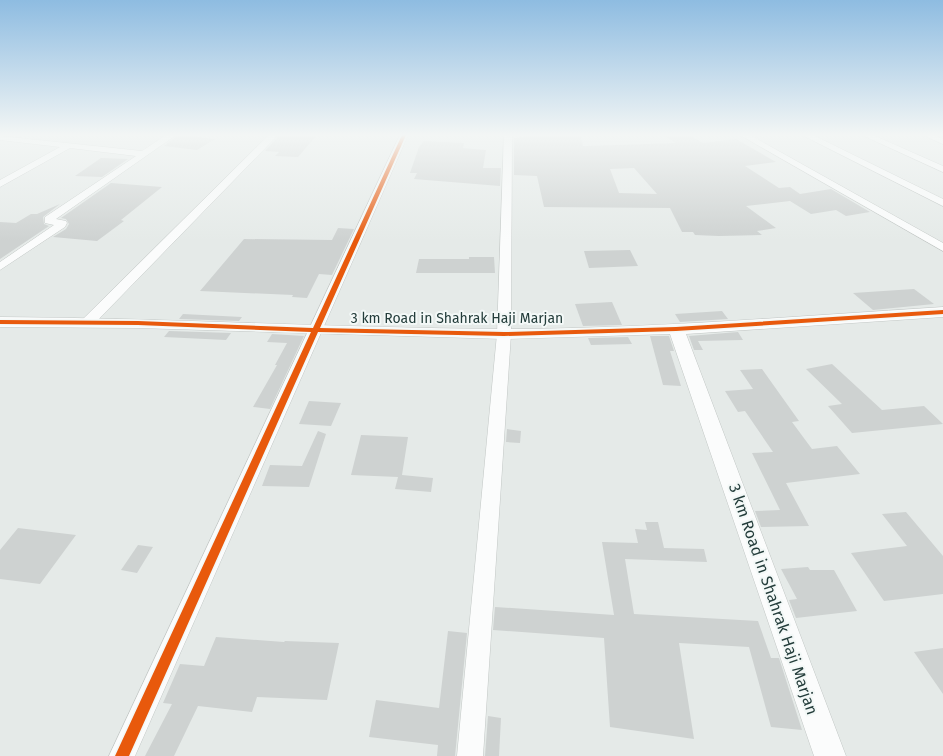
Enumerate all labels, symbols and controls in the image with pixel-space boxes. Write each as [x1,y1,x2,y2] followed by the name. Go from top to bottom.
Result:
[351,310,563,327] street label: 3 km Road in Shahrak Haji Marjan
[725,481,822,717] street label: 3 km Road in Shahrak Haji Marjan

